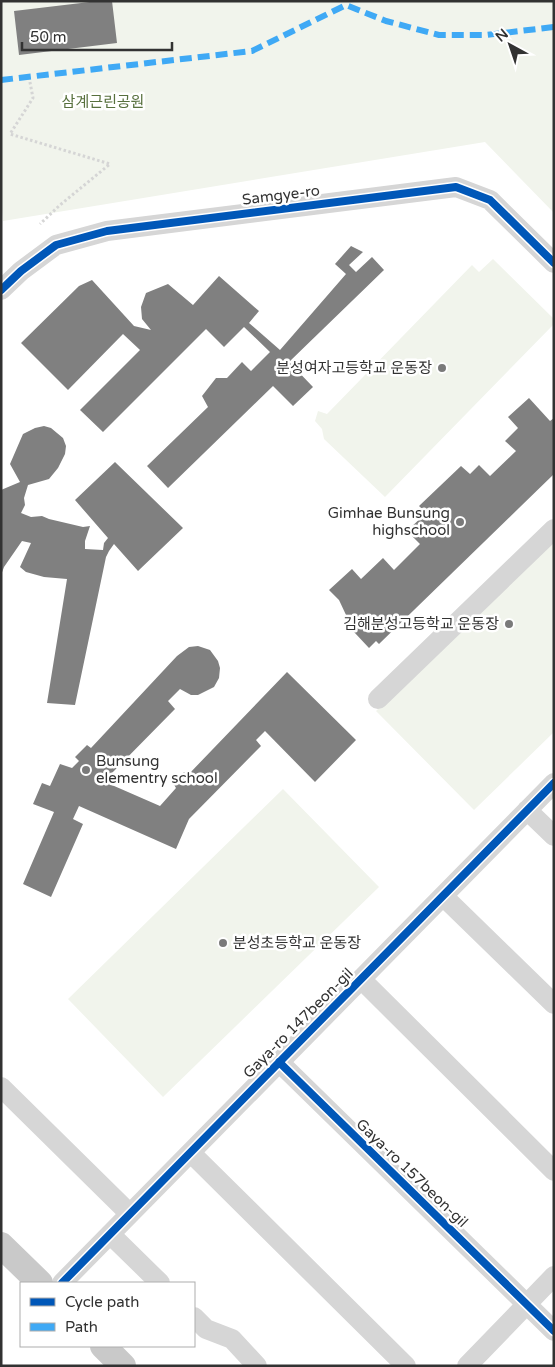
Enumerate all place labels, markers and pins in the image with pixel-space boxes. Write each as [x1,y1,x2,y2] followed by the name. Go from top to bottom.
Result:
[276,359,432,377] place label: 분성여자고등학교 운동장
[436,362,448,374] marker: 분성여자고등학교 운동장
[328,504,450,539] place label: Gimhae Bunsung highschool
[454,516,466,528] marker: Gimhae Bunsung highschool
[343,615,499,633] place label: 김해분성고등학교 운동장
[503,618,515,630] marker: 김해분성고등학교 운동장
[96,752,218,787] place label: Bunsung elementry school
[80,764,92,776] marker: Bunsung elementry school
[233,934,361,952] place label: 분성초등학교 운동장
[217,937,229,949] marker: 분성초등학교 운동장

